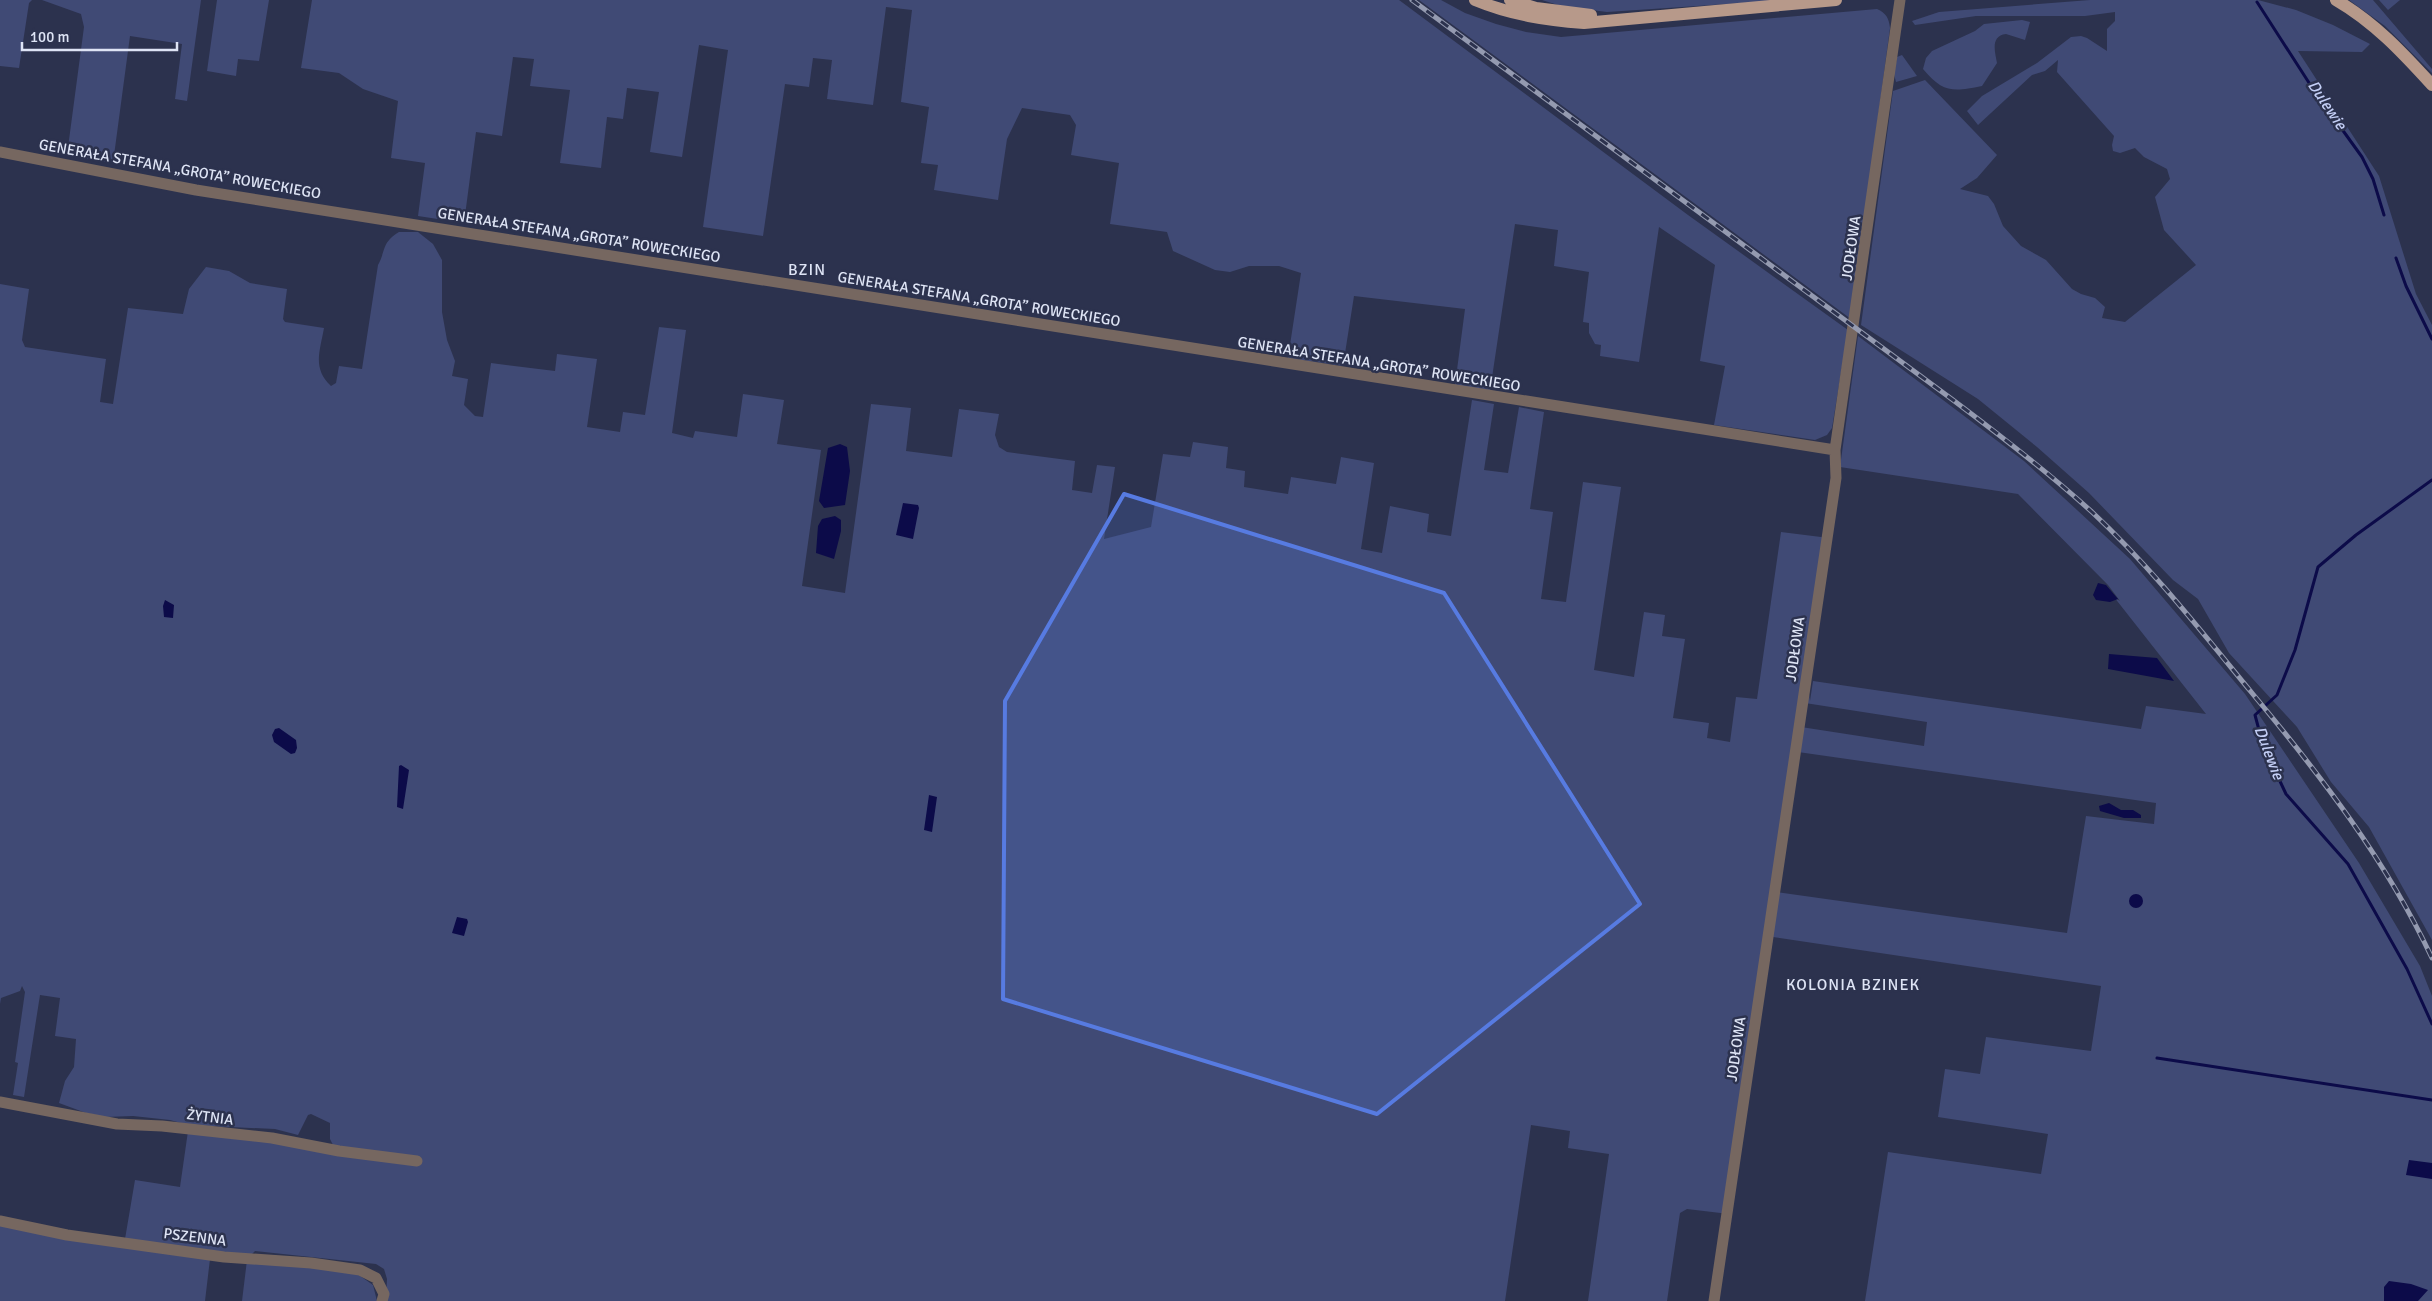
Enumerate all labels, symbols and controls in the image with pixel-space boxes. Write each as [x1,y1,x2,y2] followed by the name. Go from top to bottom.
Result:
[22,20,178,52] scale bar
[30,28,70,46] text: 100 m
[2303,76,2351,134] water label: Dulewie
[38,135,323,203] street label: GENERAŁA STEFANA „GROTA” ROWECKIEGO
[436,204,722,266] street label: GENERAŁA STEFANA „GROTA” ROWECKIEGO
[1838,215,1864,281] street label: JODŁOWA
[788,260,826,280] district label: BZIN
[836,268,1122,330] street label: GENERAŁA STEFANA „GROTA” ROWECKIEGO
[1236,333,1522,395] street label: GENERAŁA STEFANA „GROTA” ROWECKIEGO
[1782,616,1808,682] street label: JODŁOWA
[2250,723,2289,783] water label: Dulewie
[1786,975,1920,995] district label: KOLONIA BZINEK
[1723,1016,1749,1082] street label: JODŁOWA
[186,1105,234,1129] street label: ŻYTNIA
[163,1224,227,1250] street label: PSZENNA

